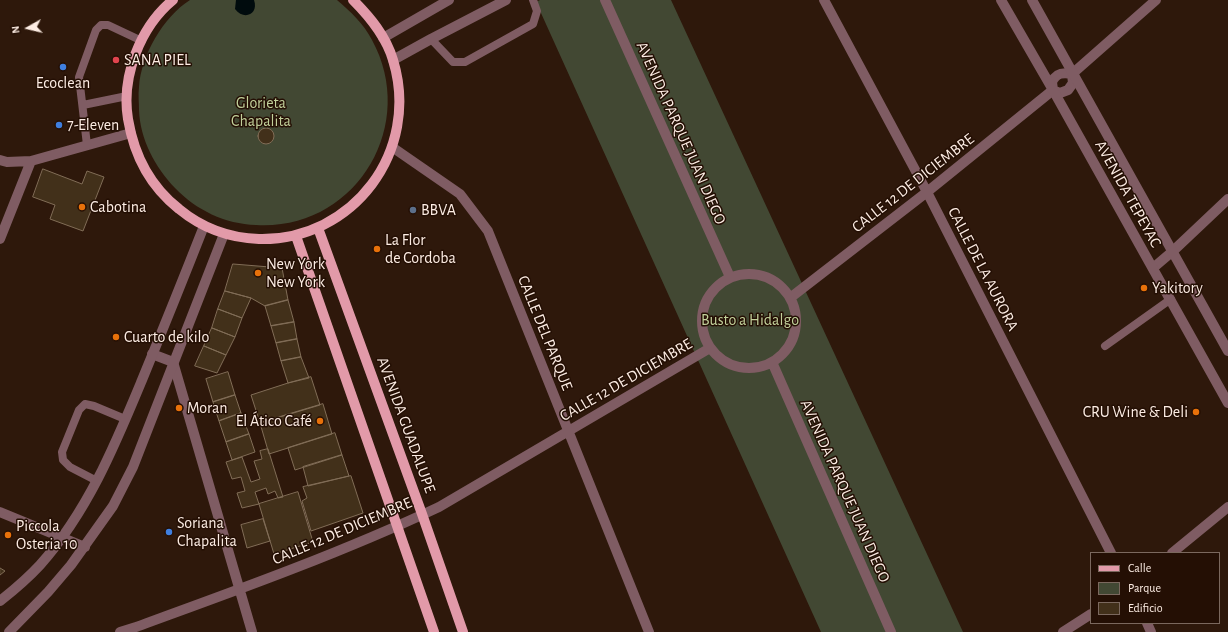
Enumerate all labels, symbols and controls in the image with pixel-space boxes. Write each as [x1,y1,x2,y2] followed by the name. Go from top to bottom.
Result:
[8,8,48,48] north arrow
[10,25,22,34] text: N
[632,39,730,227] street label: AVENIDA PARQUE JUAN DIEGO
[124,50,191,70] place label: SANA PIEL
[111,55,121,65] marker: SANA PIEL
[58,62,68,72] marker: Ecoclean
[36,73,90,93] place label: Ecoclean
[231,93,291,131] park label: Glorieta Chapalita
[67,115,119,135] place label: 7-Eleven
[54,120,64,130] marker: 7-Eleven
[848,129,978,237] street label: CALLE 12 DE DICIEMBRE
[1091,137,1165,251] street label: AVENIDA TEPEYAC
[90,197,146,217] place label: Cabotina
[421,200,456,220] place label: BBVA
[77,202,87,212] marker: Cabotina
[943,204,1023,334] street label: CALLE DE LA AURORA
[408,205,418,215] marker: BBVA
[385,230,456,268] place label: La Flor de Cordoba
[372,244,382,254] marker: La Flor de Cordoba
[266,254,325,292] place label: New York New York
[253,268,263,278] marker: New York New York
[513,273,577,393] street label: CALLE DEL PARQUE
[1152,278,1203,298] place label: Yakitory
[1139,283,1149,293] marker: Yakitory
[701,310,799,330] park label: Busto a Hidalgo
[124,327,209,347] place label: Cuarto de kilo
[111,332,121,342] marker: Cuarto de kilo
[556,334,696,426] street label: CALLE 12 DE DICIEMBRE
[372,354,440,496] street label: AVENIDA GUADALUPE
[796,397,894,585] street label: AVENIDA PARQUE JUAN DIEGO
[187,398,227,418] place label: Moran
[1083,402,1188,422] place label: CRU Wine & Deli
[174,403,184,413] marker: Moran
[1191,407,1201,417] marker: CRU Wine & Deli
[236,411,312,431] place label: El Ático Café
[315,416,325,426] marker: El Ático Café
[269,493,415,569] street label: CALLE 12 DE DICIEMBRE
[177,513,237,551] place label: Soriana Chapalita
[16,516,77,554] place label: Piccola Osteria 10
[164,527,174,537] marker: Soriana Chapalita
[3,530,13,540] marker: Piccola Osteria 10
[1090,552,1220,624] legend
[1128,562,1151,574] text: Calle
[1128,582,1161,594] text: Parque
[1128,602,1163,614] text: Edificio

